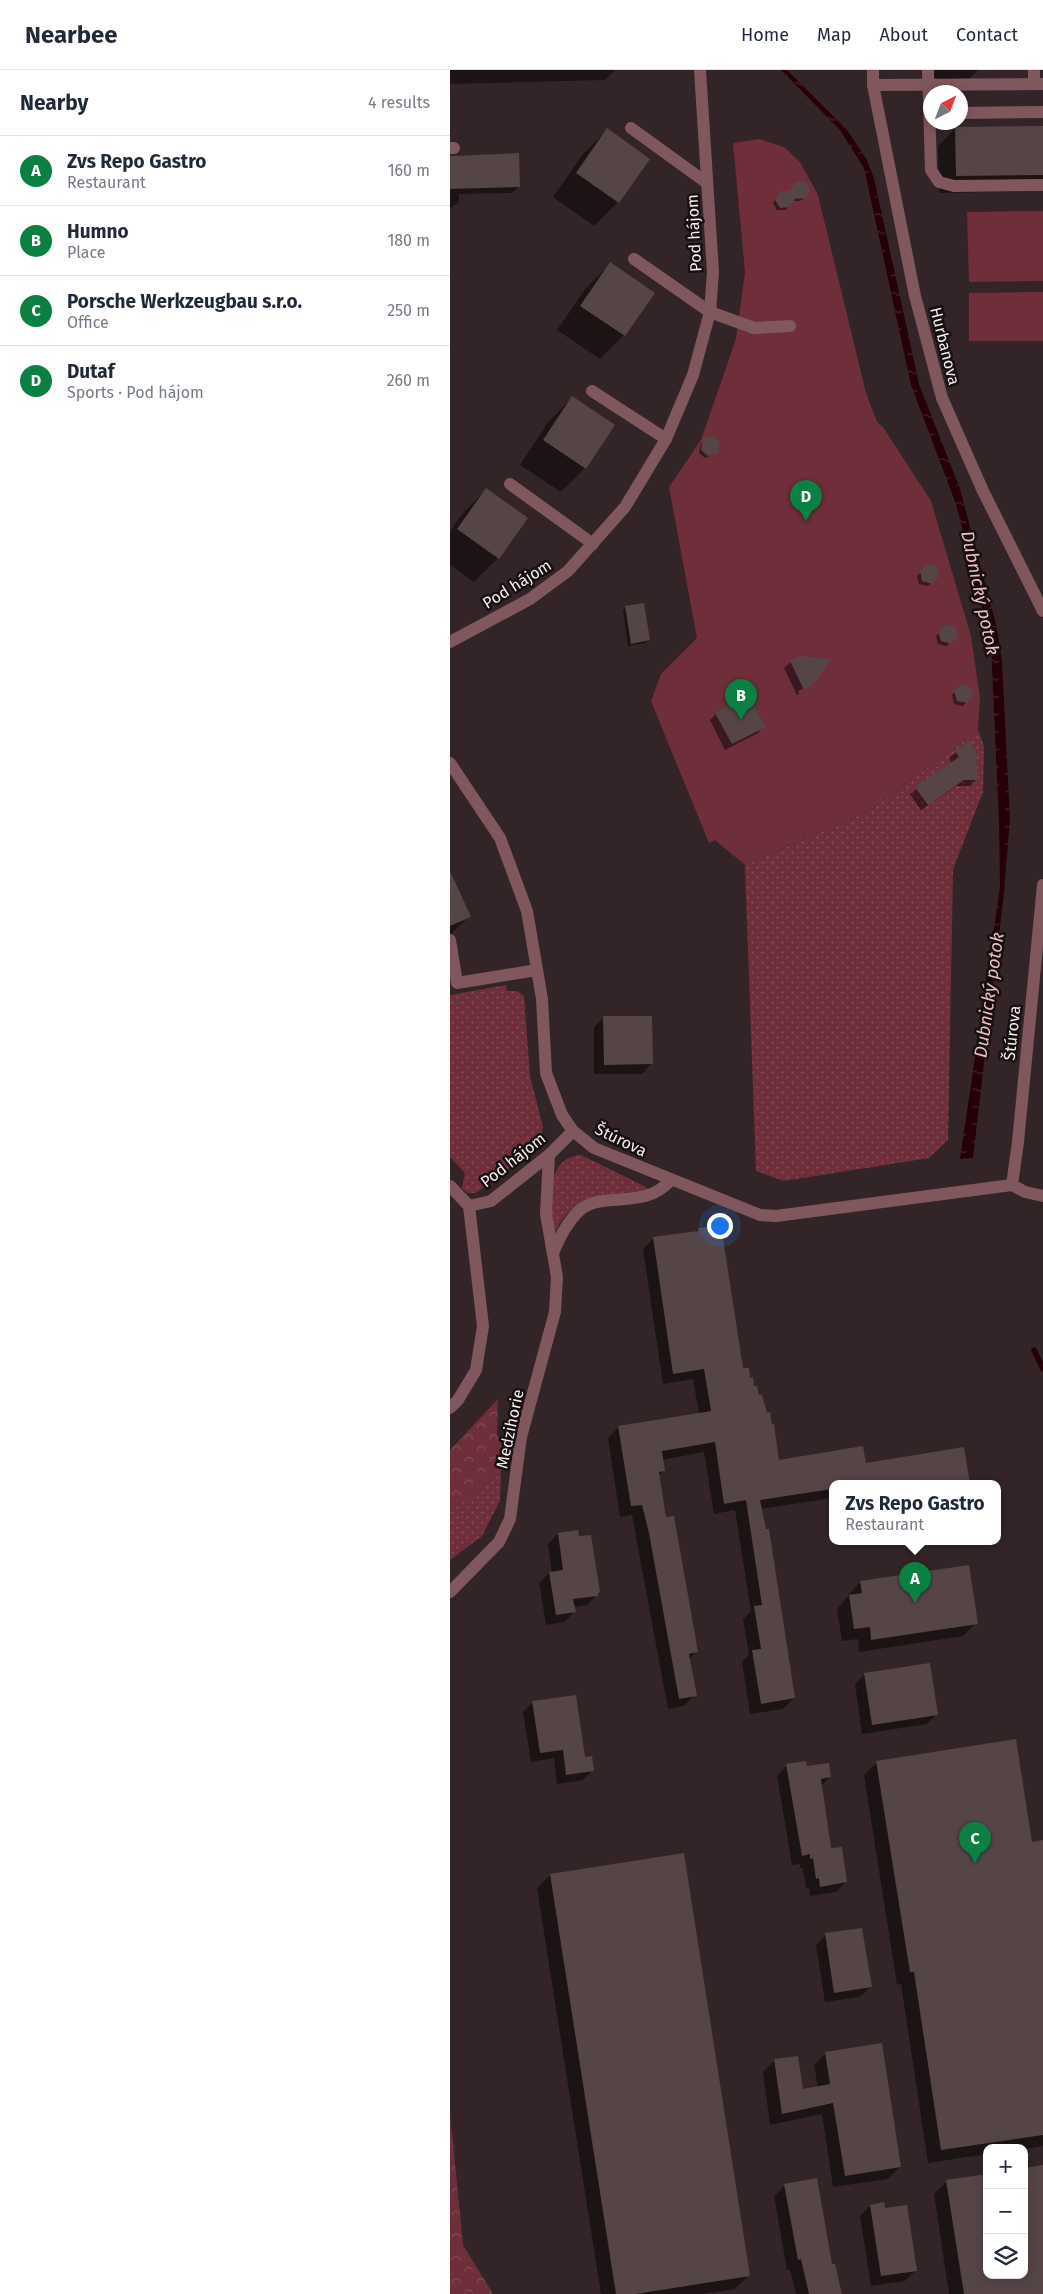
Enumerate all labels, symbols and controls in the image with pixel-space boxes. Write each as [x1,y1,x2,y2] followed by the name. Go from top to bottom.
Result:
[25,21,118,49] text: Nearbee
[741,24,789,46] text: Home
[817,24,851,46] text: Map
[879,24,928,46] text: About
[956,24,1018,46] text: Contact
[923,85,968,130] north arrow
[20,90,88,116] text: Nearby
[368,93,430,112] text: 4 results
[67,150,206,173] text: Zvs Repo Gastro
[31,161,41,180] text: A
[388,161,430,180] text: 160 m
[67,173,146,192] text: Restaurant
[682,194,706,272] street label: Pod hájom
[67,220,129,243] text: Humno
[31,231,41,250] text: B
[387,231,430,250] text: 180 m
[67,243,106,262] text: Place
[67,290,302,313] text: Porsche Werkzeugbau s.r.o.
[31,301,41,320] text: C
[387,301,430,320] text: 250 m
[926,305,964,387] street label: Hurbanova
[67,313,109,332] text: Office
[67,360,115,383] text: Dutaf
[31,371,41,390] text: D
[387,371,430,390] text: 260 m
[67,383,204,402] text: Sports · Pod hájom
[790,480,822,521] pin: D
[956,529,1004,657] water label: Dubnický potok
[479,555,555,613] street label: Pod hájom
[725,679,757,720] pin: B
[969,931,1009,1059] water label: Dubnický potok
[999,1004,1024,1061] street label: Štúrova
[592,1118,650,1161] street label: Štúrova
[477,1129,549,1191] street label: Pod hájom
[707,1213,733,1239] your location
[492,1388,528,1470] street label: Medzihorie
[829,1480,1001,1545] popup
[845,1492,985,1515] text: Zvs Repo Gastro
[845,1515,924,1534] text: Restaurant
[899,1562,931,1603] pin: A
[959,1822,991,1863] pin: C
[983,2144,1028,2279] map controls
[983,2144,1028,2189] button: +
[983,2189,1028,2234] button: −
[983,2234,1028,2279] button: layers

